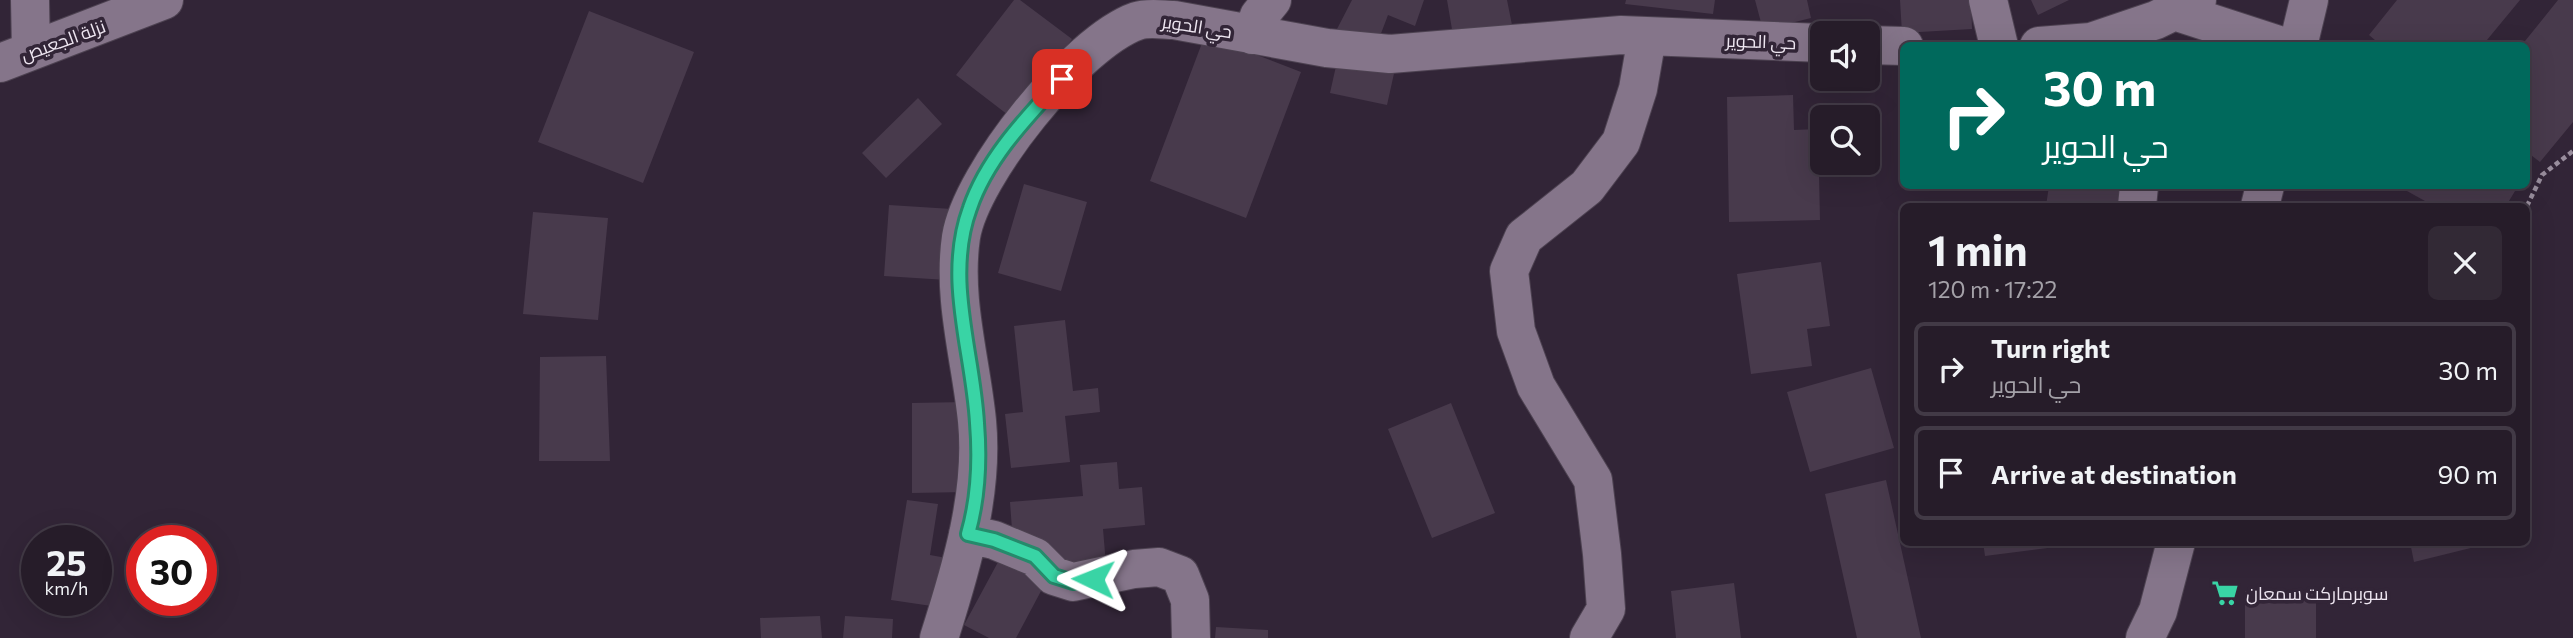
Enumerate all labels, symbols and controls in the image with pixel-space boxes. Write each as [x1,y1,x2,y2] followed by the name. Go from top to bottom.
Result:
[1159,9,1234,46] street label: حي الحوير
[18,15,109,66] street label: نزلة الجعيص
[1810,21,1880,175] map controls
[1810,21,1880,91] button: sound
[1724,29,1797,57] street label: حي الحوير
[1032,49,1092,109] pin
[2043,56,2156,116] text: 30 m
[1043,60,1081,98] icon: arrive
[1928,70,2019,161] icon: right
[1810,105,1880,175] button: search
[2043,125,2169,165] text: حي الحوير
[1928,223,2028,275] text: 1 min
[2428,226,2502,300] button: close
[1928,275,2057,303] text: 120 m · 17:22
[1991,332,2110,363] text: Turn right
[1932,350,1970,388] icon: right
[2439,354,2498,385] text: 30 m
[1991,370,2081,398] text: حي الحوير
[1932,454,1970,492] icon: arrive
[1991,458,2237,489] text: Arrive at destination
[2438,458,2498,489] text: 90 m
[126,525,217,616] speed limit sign: 30
[46,540,87,583] text: 25
[1056,542,1130,616] position arrow
[45,577,88,599] text: km/h
[2210,578,2240,608] supermarket icon: سوبرماركت سمعان
[2246,582,2388,605] place label: سوبرماركت سمعان

